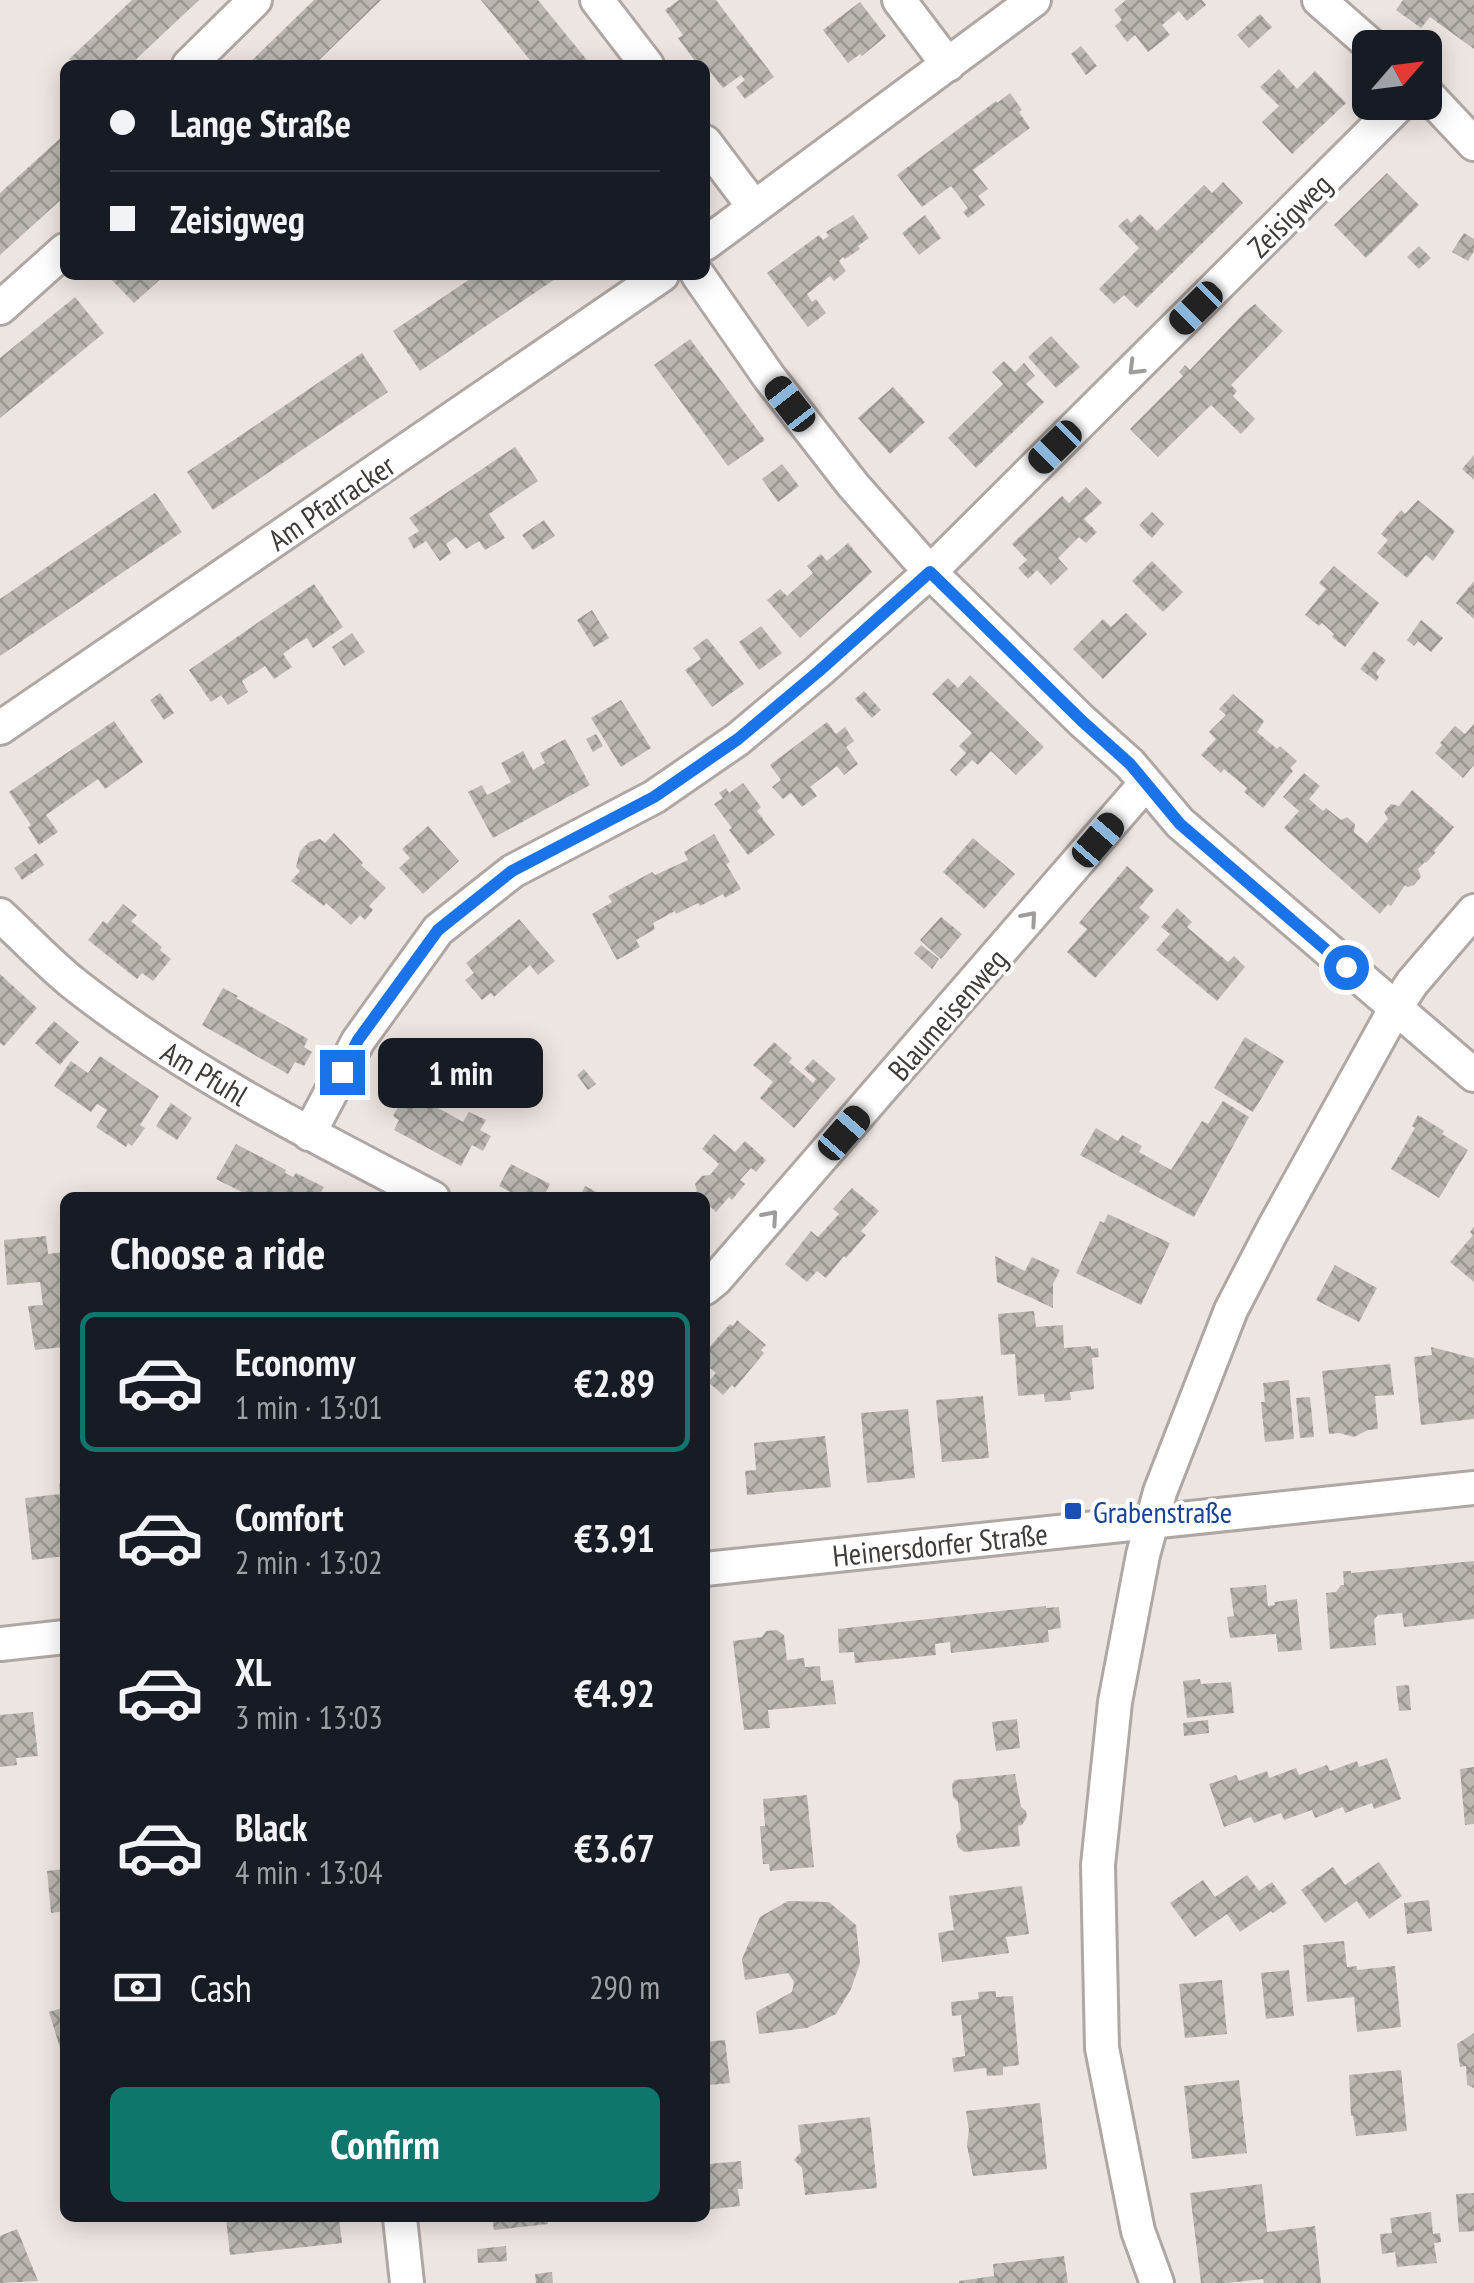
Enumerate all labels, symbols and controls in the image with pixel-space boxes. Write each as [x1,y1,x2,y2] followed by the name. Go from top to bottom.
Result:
[1352,30,1442,120] north arrow
[1352,30,1442,120] map controls
[170,98,351,147] text: Lange Straße
[1239,165,1339,265] street label: Zeisigweg
[170,194,305,243] text: Zeisigweg
[1164,276,1228,340] car
[1128,357,1146,375] one-way arrow
[760,371,820,437] car
[1023,415,1087,479] car
[260,445,402,559] street label: Am Pfarracker
[1067,808,1129,872] car
[1018,912,1036,930] one-way arrow
[879,940,1015,1088] street label: Blaumeisenweg
[1324,945,1369,990] route start
[154,1032,256,1114] street label: Am Pfuhl
[377,1037,542,1107] callout: 1 min
[320,1050,365,1095] route end
[428,1052,493,1094] text: 1 min
[813,1101,875,1165] car
[759,1210,777,1228] one-way arrow
[110,1223,325,1281] text: Choose a ride
[115,1337,205,1427] icon: car
[235,1337,355,1386] text: Economy
[574,1358,655,1407] text: €2.89
[235,1386,383,1428] text: 1 min · 13:01
[115,1492,205,1582] icon: car
[235,1492,344,1541] text: Comfort
[1093,1492,1232,1531] place label: Grabenstraße
[1062,1500,1084,1522] marker: Grabenstraße
[574,1513,655,1562] text: €3.91
[831,1513,1049,1575] street label: Heinersdorfer Straße
[235,1541,383,1583] text: 2 min · 13:02
[115,1647,205,1737] icon: car
[235,1647,271,1696] text: XL
[574,1668,655,1717] text: €4.92
[235,1696,383,1738] text: 3 min · 13:03
[115,1802,205,1892] icon: car
[235,1802,308,1851] text: Black
[574,1823,655,1872] text: €3.67
[235,1851,383,1893] text: 4 min · 13:04
[110,1960,165,2015] icon: cash
[190,1963,252,2012] text: Cash
[589,1966,660,2008] text: 290 m
[110,2087,660,2202] button: Confirm

